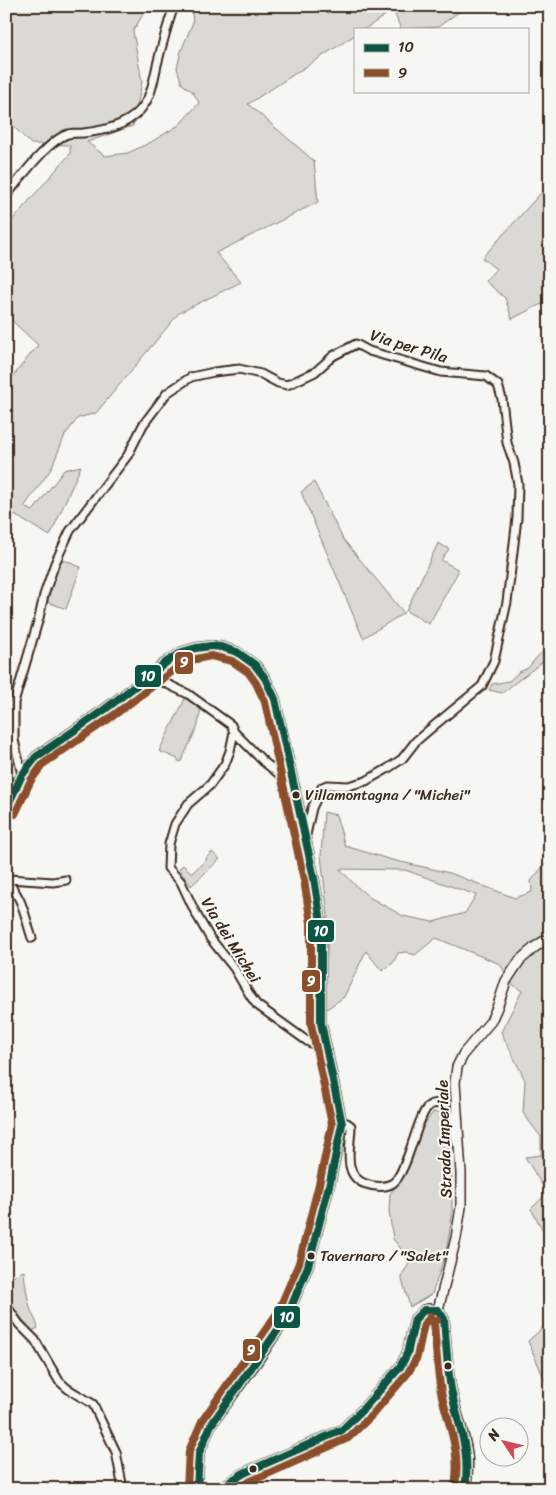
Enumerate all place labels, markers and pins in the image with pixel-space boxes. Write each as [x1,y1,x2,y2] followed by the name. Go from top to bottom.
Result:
[305,782,470,808] place label: Villamontagna / "Michei"
[291,790,301,800] marker: Villamontagna / "Michei"
[320,1243,449,1269] place label: Tavernaro / "Salet"
[306,1251,316,1261] marker: Tavernaro / "Salet"
[443,1361,453,1371] unlabelled marker
[248,1464,258,1474] unlabelled marker

